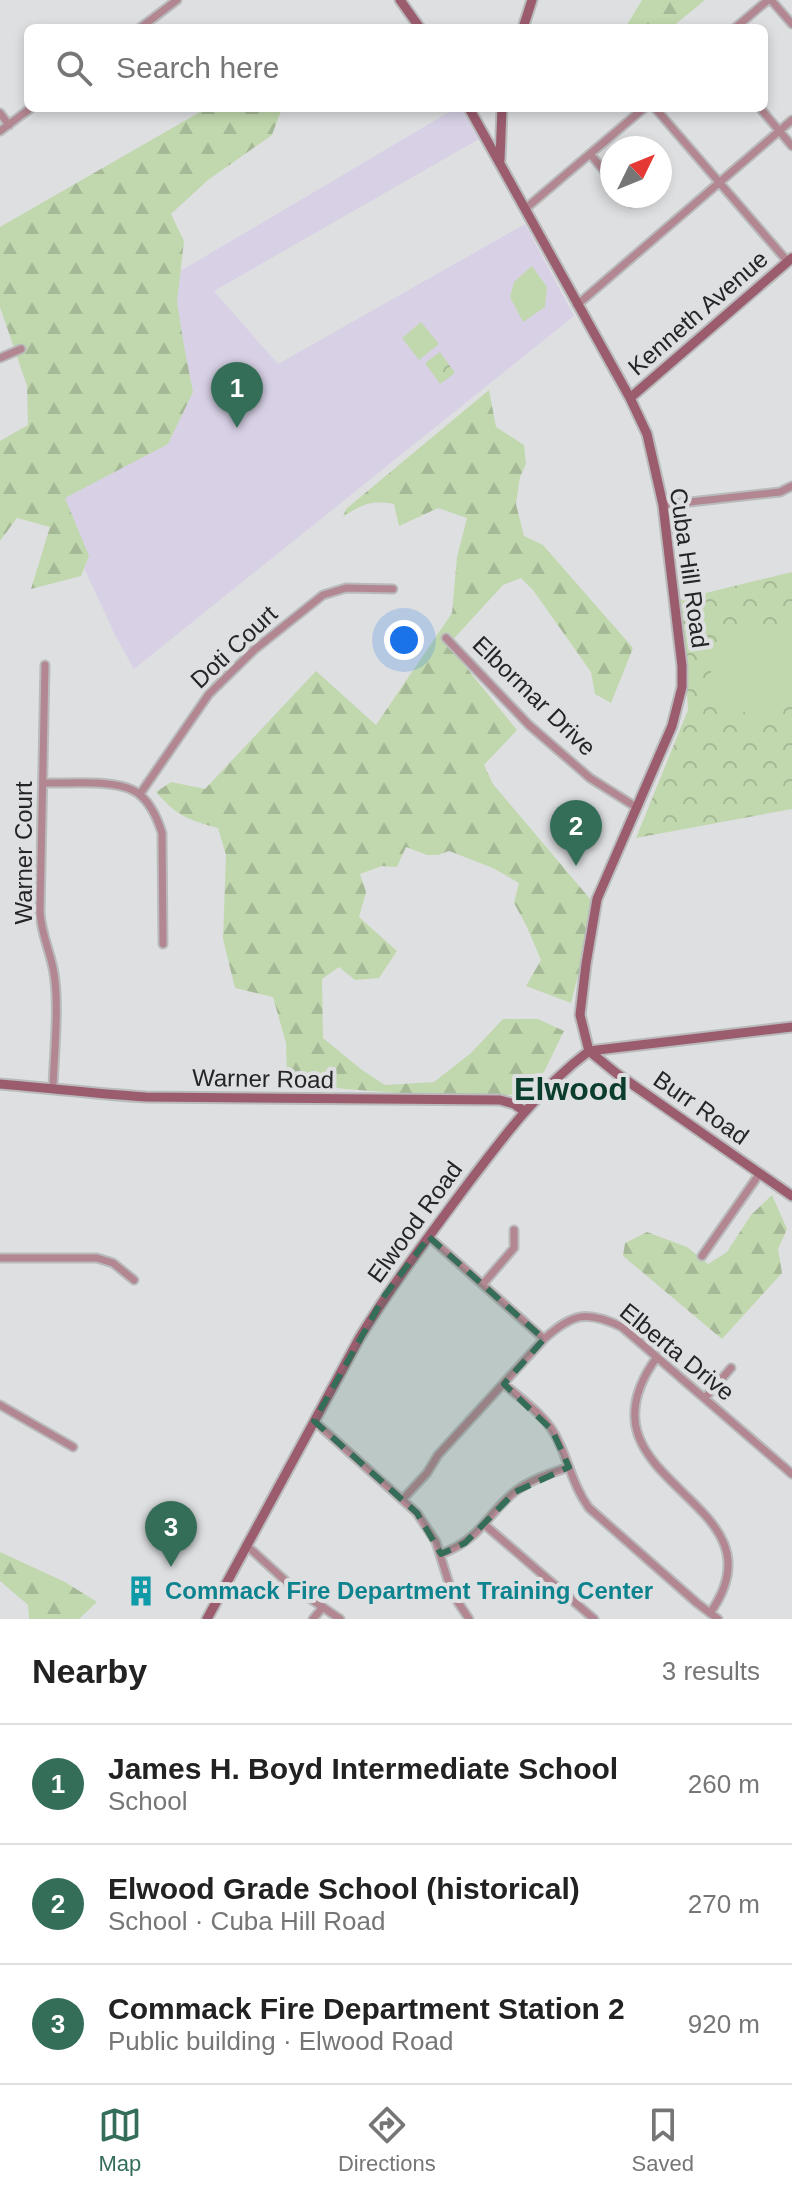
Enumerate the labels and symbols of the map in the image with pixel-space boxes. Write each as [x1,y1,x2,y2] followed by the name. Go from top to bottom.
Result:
[600,136,672,208] north arrow
[623,245,773,380] street label: Kenneth Avenue
[211,362,263,428] pin: 1
[665,486,714,650] street label: Cuba Hill Road
[185,600,283,693] street label: Doti Court
[384,620,424,660] your location
[467,630,601,761] street label: Elbormar Drive
[10,781,37,925] street label: Warner Court
[550,800,602,866] pin: 2
[192,1064,334,1093] street label: Warner Road
[649,1065,754,1150] street label: Burr Road
[514,1071,628,1107] district label: Elwood
[362,1156,467,1287] street label: Elwood Road
[615,1297,740,1406] street label: Elberta Drive
[145,1501,197,1567] pin: 3
[124,1574,158,1608] building icon: Commack Fire Department Training Center
[165,1577,653,1604] place label: Commack Fire Department Training Center

